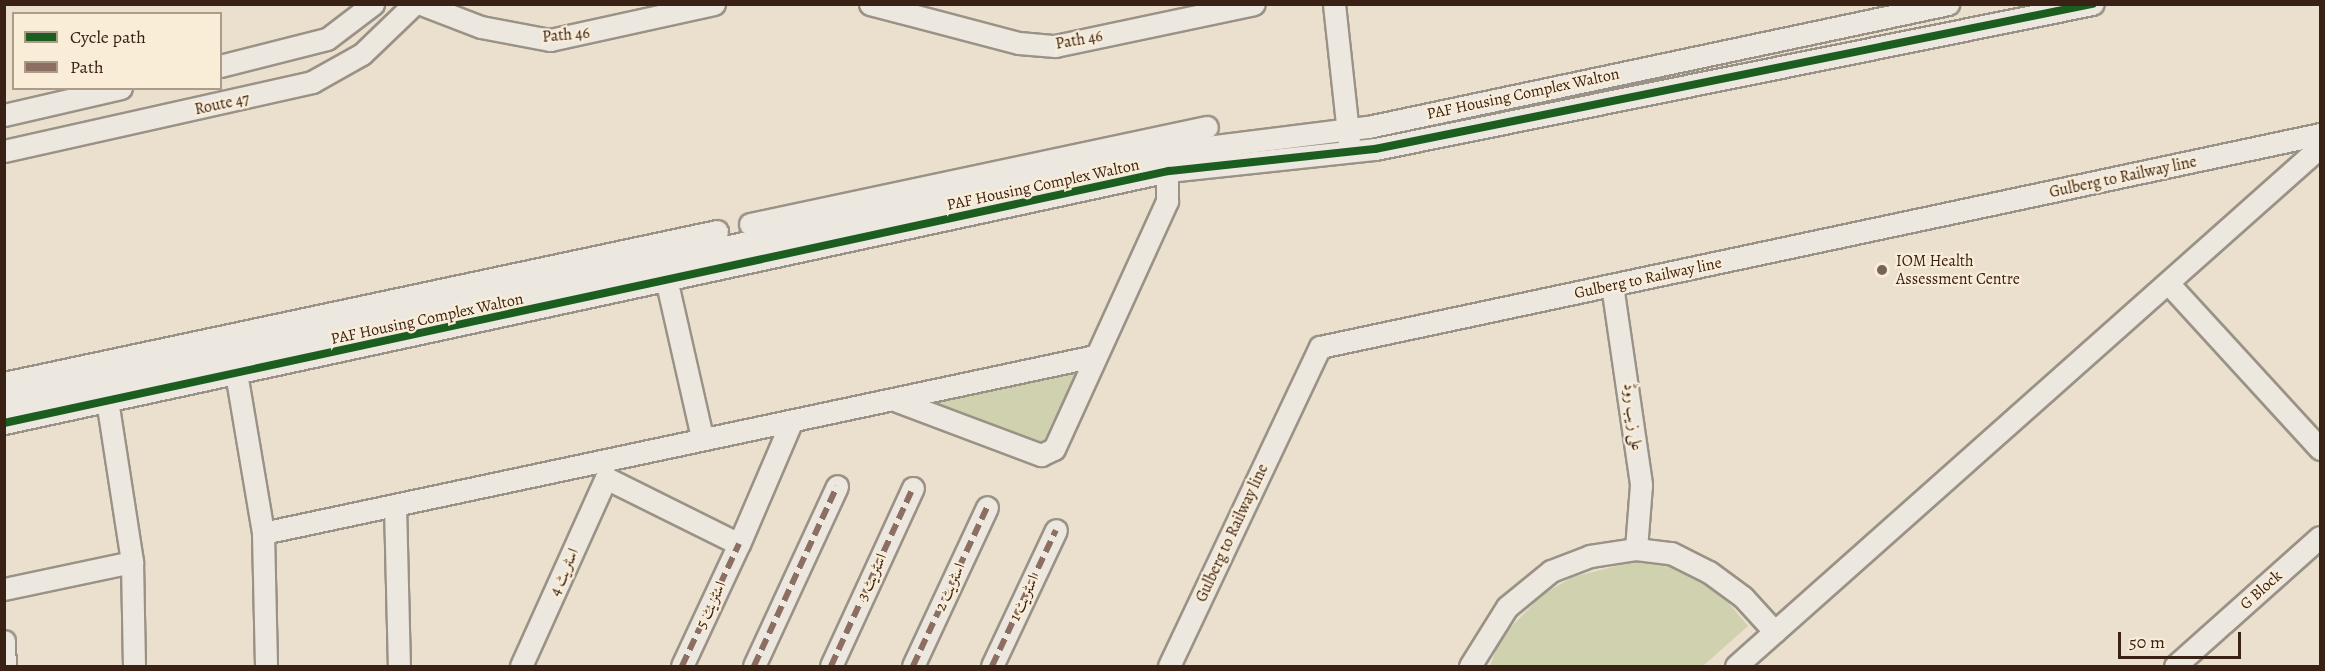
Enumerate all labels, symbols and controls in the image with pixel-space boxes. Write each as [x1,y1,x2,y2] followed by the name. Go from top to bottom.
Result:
[12,12,222,90] legend
[541,23,591,47] street label: Path 46
[70,25,146,49] text: Cycle path
[1054,26,1104,54] street label: Path 46
[70,55,104,79] text: Path
[1425,64,1621,124] street label: PAF Housing Complex Walton
[193,89,251,119] street label: Route 47
[2048,152,2198,202] street label: Gulberg to Railway line
[945,155,1141,215] street label: PAF Housing Complex Walton
[1896,251,2020,289] place label: IOM Health Assessment Centre
[1573,253,1723,303] street label: Gulberg to Railway line
[1873,261,1891,279] marker: IOM Health Assessment Centre
[329,289,525,349] street label: PAF Housing Complex Walton
[1619,382,1647,452] street label: علی زیب روڈ
[1192,461,1272,605] street label: Gulberg to Railway line
[545,545,583,599] street label: اسٹریٹ 4
[853,550,891,604] street label: اسٹریٹ 3
[931,560,969,614] street label: اسٹریٹ 2
[2236,566,2286,614] street label: G Block
[1005,572,1043,624] street label: اسٹریٹ 1
[692,578,730,632] street label: اسٹریٹ 5
[2121,620,2244,658] scale bar
[2129,630,2165,654] text: 50 m

